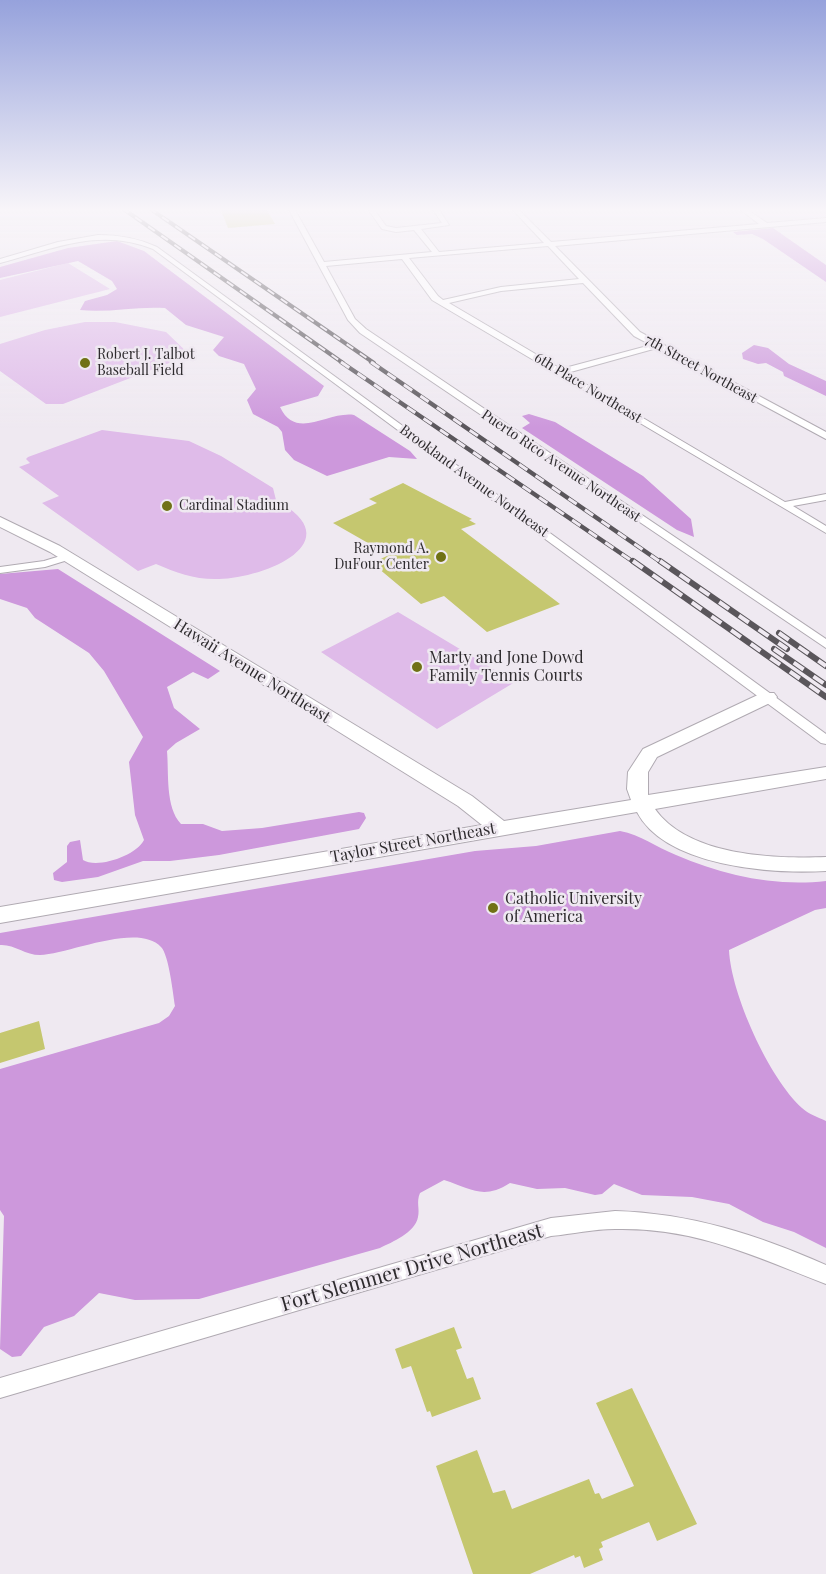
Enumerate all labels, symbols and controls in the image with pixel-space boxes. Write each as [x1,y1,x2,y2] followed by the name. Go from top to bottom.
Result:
[642,331,760,407] street label: 7th Street Northeast
[97,347,195,380] place label: Robert J. Talbot Baseball Field
[531,349,645,427] street label: 6th Place Northeast
[78,356,92,370] marker: Robert J. Talbot Baseball Field
[478,406,644,526] street label: Puerto Rico Avenue Northeast
[396,421,552,541] street label: Brookland Avenue Northeast
[179,498,289,514] place label: Cardinal Stadium
[160,499,174,513] marker: Cardinal Stadium
[334,541,429,574] place label: Raymond A. DuFour Center
[434,550,448,564] marker: Raymond A. DuFour Center
[170,615,334,727] street label: Hawaii Avenue Northeast
[429,648,583,686] place label: Marty and Jone Dowd Family Tennis Courts
[410,660,424,674] marker: Marty and Jone Dowd Family Tennis Courts
[329,819,497,867] street label: Taylor Street Northeast
[505,889,642,927] place label: Catholic University of America
[486,901,500,915] marker: Catholic University of America
[278,1219,546,1317] street label: Fort Slemmer Drive Northeast

